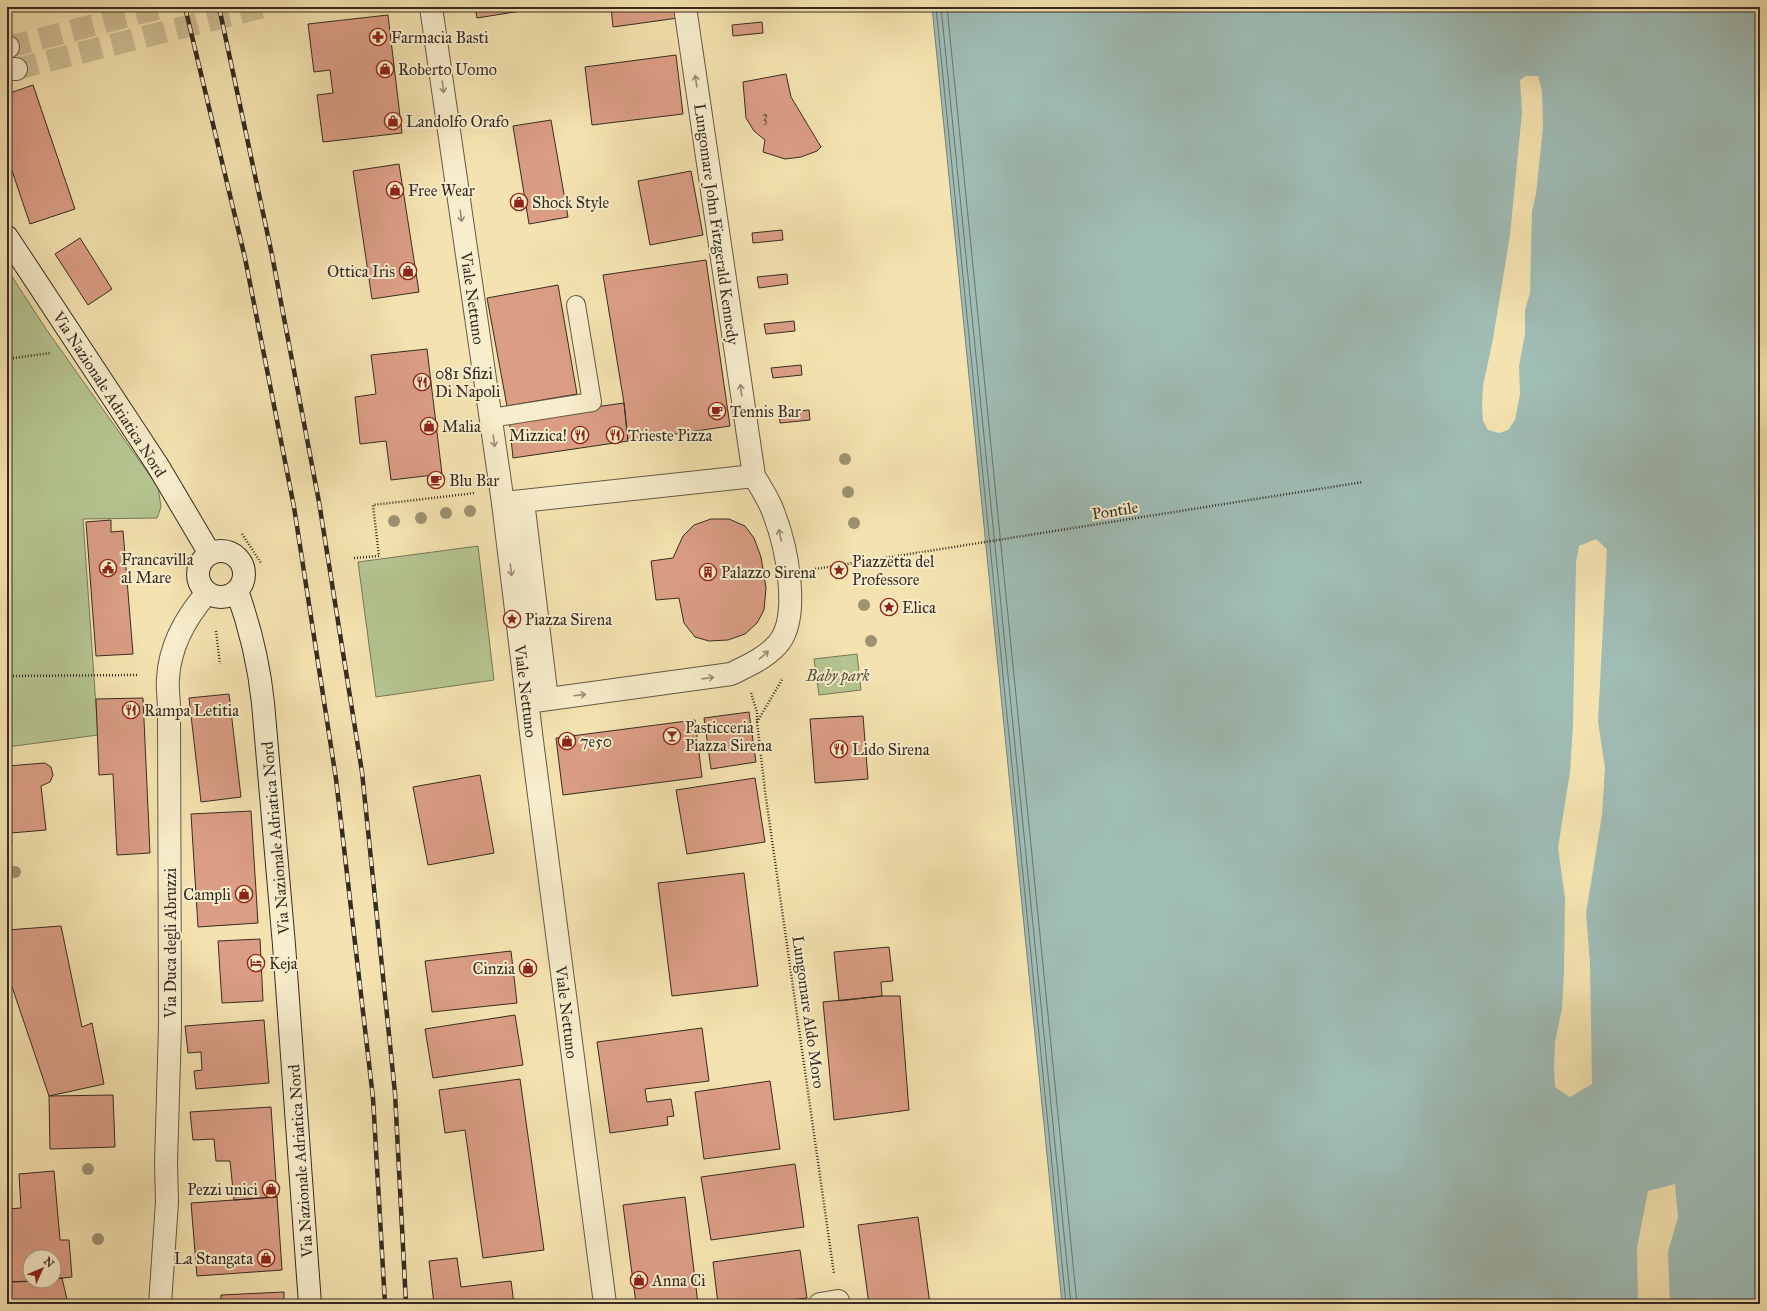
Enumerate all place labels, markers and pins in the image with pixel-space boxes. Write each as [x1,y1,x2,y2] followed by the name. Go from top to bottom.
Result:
[368,27,388,47] pharmacy icon: Farmacia Basti
[391,28,489,47] place label: Farmacia Basti
[375,59,395,79] shop icon: Roberto Uomo
[398,60,497,79] place label: Roberto Uomo
[383,111,403,131] shop icon: Landolfo Orafo
[406,112,509,131] place label: Landolfo Orafo
[385,180,405,200] shop icon: Free Wear
[408,181,475,200] place label: Free Wear
[509,192,529,212] shop icon: Shock Style
[532,193,609,212] place label: Shock Style
[398,261,418,281] shop icon: Ottica Iris
[327,262,395,281] place label: Ottica Iris
[435,364,501,401] place label: 081 Sfizi Di Napoli
[412,372,432,392] restaurant icon: 081 Sfizi Di Napoli
[707,401,727,421] cafe icon: Tennis Bar
[730,402,801,421] place label: Tennis Bar
[419,416,439,436] shop icon: Malia
[442,417,481,436] place label: Malia
[570,425,590,445] restaurant icon: Mizzica!
[605,425,625,445] restaurant icon: Trieste Pizza
[509,426,567,445] place label: Mizzica!
[628,426,713,445] place label: Trieste Pizza
[426,470,446,490] cafe icon: Blu Bar
[449,471,499,490] place label: Blu Bar
[121,550,194,587] place label: Francavilla al Mare
[852,552,935,589] place label: Piazzetta del Professore
[98,558,118,578] public building icon: Francavilla al Mare
[829,560,849,580] place icon: Piazzetta del Professore
[698,562,718,582] building icon: Palazzo Sirena
[721,563,816,582] place label: Palazzo Sirena
[879,597,899,617] place icon: Elica
[902,598,936,617] place label: Elica
[502,609,522,629] place icon: Piazza Sirena
[525,610,612,629] place label: Piazza Sirena
[121,700,141,720] restaurant icon: Rampa Letitia
[144,701,239,720] place label: Rampa Letitia
[685,718,772,755] place label: Pasticceria Piazza Sirena
[662,726,682,746] bar icon: Pasticceria Piazza Sirena
[557,731,577,751] shop icon: 7e50
[580,732,612,751] place label: 7e50
[829,739,849,759] restaurant icon: Lido Sirena
[852,740,930,759] place label: Lido Sirena
[234,884,254,904] shop icon: Campli
[183,885,232,904] place label: Campli
[246,953,266,973] hotel icon: Keja
[269,954,298,973] place label: Keja
[518,958,538,978] shop icon: Cinzia
[472,959,515,978] place label: Cinzia
[261,1179,281,1199] shop icon: Pezzi unici
[187,1180,259,1199] place label: Pezzi unici
[256,1248,276,1268] shop icon: La Stangata
[174,1249,253,1269] place label: La Stangata
[629,1270,649,1290] shop icon: Anna Ci
[651,1271,706,1290] place label: Anna Ci

